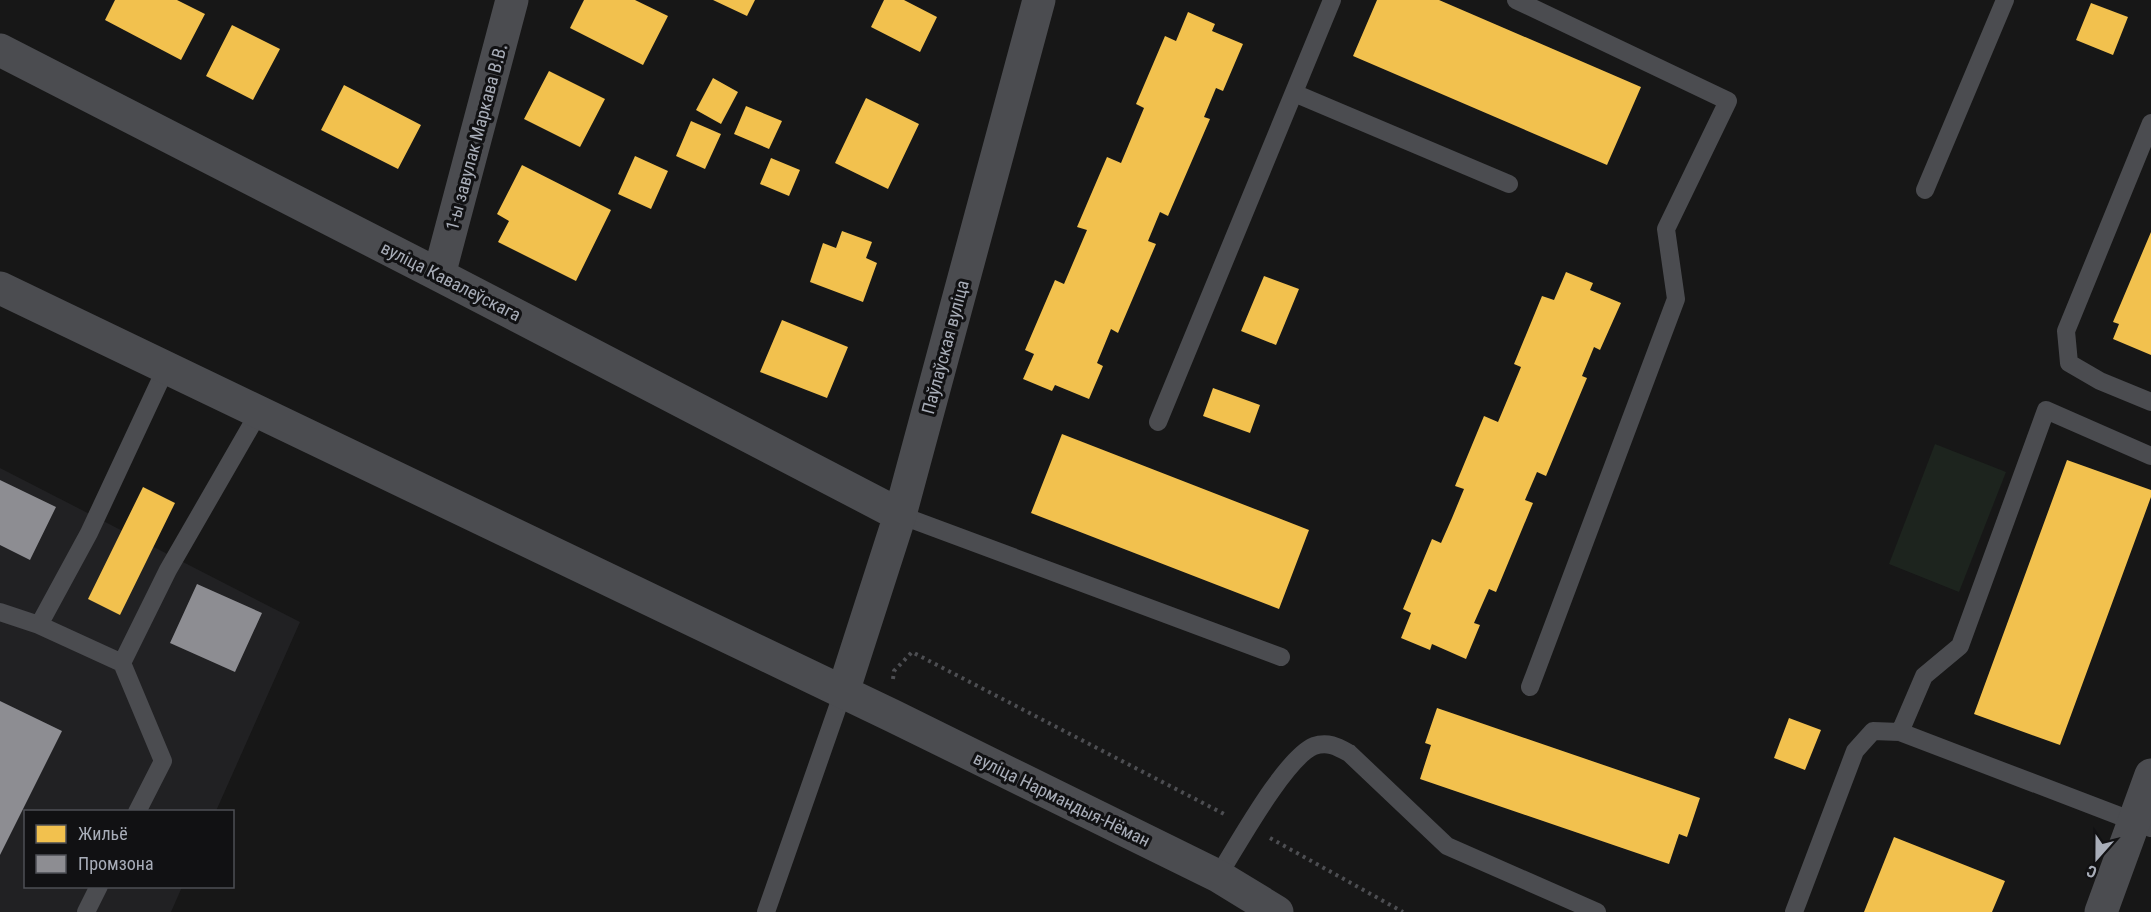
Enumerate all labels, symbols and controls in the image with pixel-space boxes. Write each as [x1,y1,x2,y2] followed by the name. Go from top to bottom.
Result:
[441,41,511,233] street label: 1-ы завулак Маркава В.В.
[378,237,524,325] street label: вуліца Кавалеўскага
[917,278,973,416] street label: Паўлаўская вуліца
[970,747,1154,851] street label: вуліца Нармандыя-Нёман
[24,810,234,888] legend
[78,823,128,844] text: Жильё
[2067,828,2127,888] north arrow
[78,853,154,874] text: Промзона
[2084,861,2099,882] text: С

